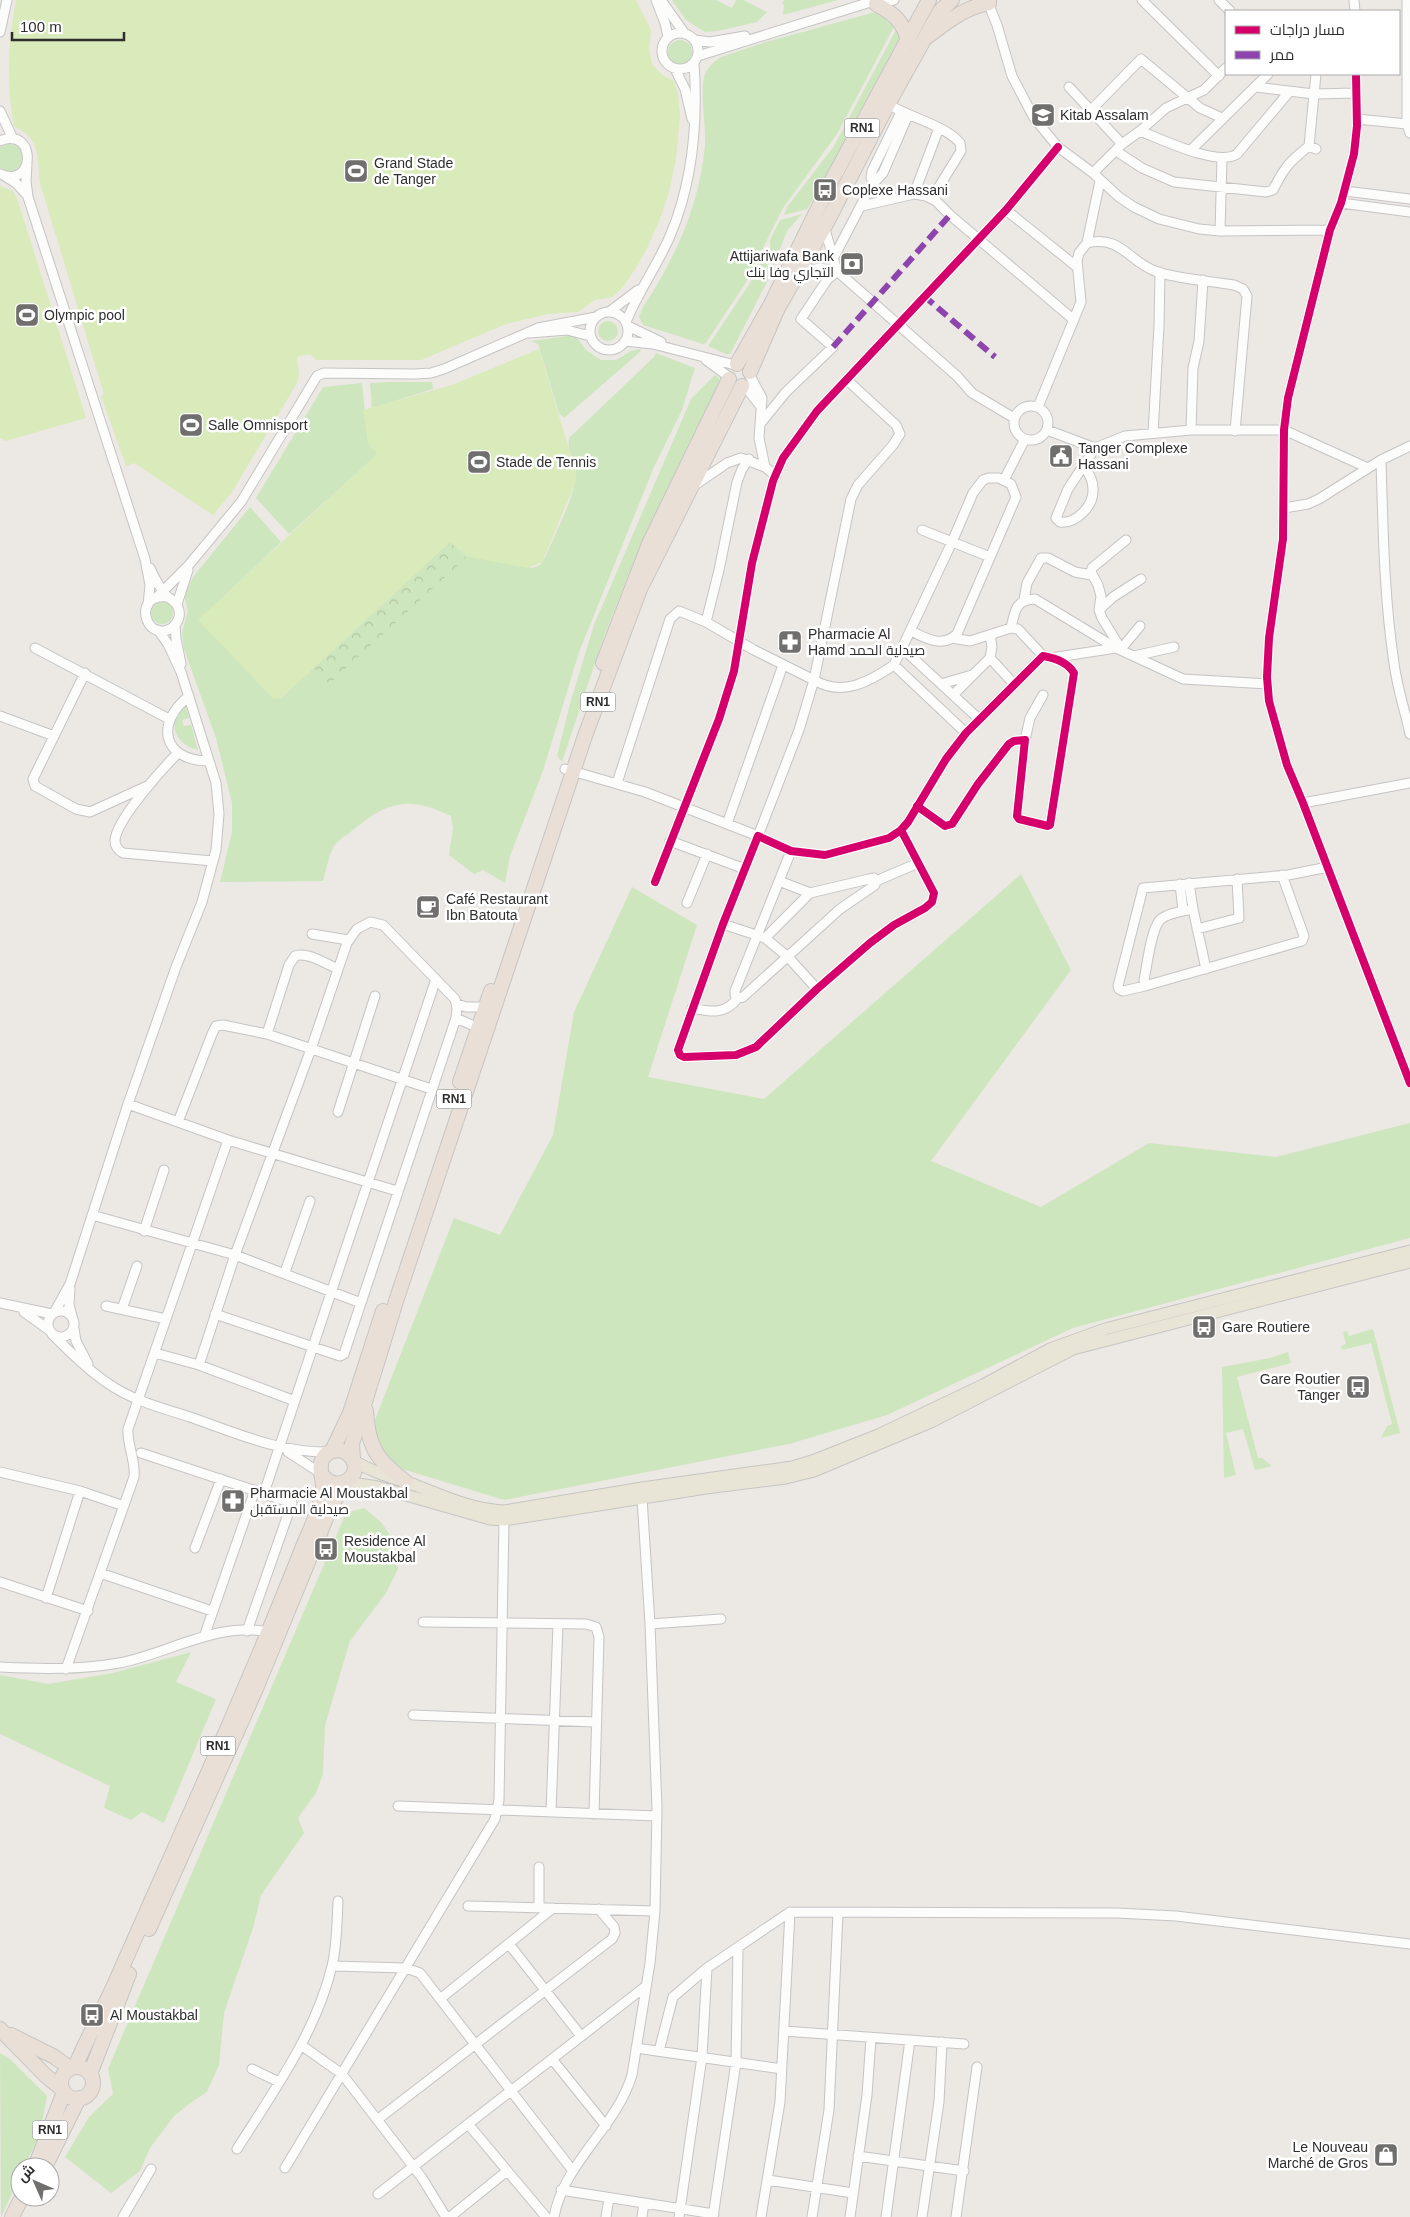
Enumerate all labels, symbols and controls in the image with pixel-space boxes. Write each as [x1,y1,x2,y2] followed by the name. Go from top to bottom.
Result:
[12,10,125,42] scale bar
[1225,10,1400,75] legend
[20,18,62,35] text: 100 m
[1270,21,1345,39] text: مسار دراجات
[1269,46,1294,64] text: ممر
[1030,102,1056,128] school or university icon: Kitab Assalam
[1060,107,1149,123] place label: Kitab Assalam
[844,119,880,138] road number: RN1
[374,155,454,187] place label: Grand Stade de Tanger
[343,158,369,184] sports icon: Grand Stade de Tanger
[812,177,838,203] bus stop icon: Coplexe Hassani
[842,182,948,198] place label: Coplexe Hassani
[730,248,835,284] place label: Attijariwafa Bank التجاري وفا بنك
[839,251,865,277] bank icon: Attijariwafa Bank التجاري وفا بنك
[14,302,40,328] sports icon: Olympic pool
[44,307,125,323] place label: Olympic pool
[178,412,204,438] sports icon: Salle Omnisport
[208,417,308,433] place label: Salle Omnisport
[1078,440,1188,472] place label: Tanger Complexe Hassani
[1048,443,1074,469] public building icon: Tanger Complexe Hassani
[466,449,492,475] sports icon: Stade de Tennis
[496,454,596,470] place label: Stade de Tennis
[808,626,925,658] place label: Pharmacie Al Hamd صيدلية الحمد
[777,629,803,655] pharmacy icon: Pharmacie Al Hamd صيدلية الحمد
[580,692,616,712] road number: RN1
[446,891,548,923] place label: Café Restaurant Ibn Batouta
[415,894,441,920] cafe icon: Café Restaurant Ibn Batouta
[436,1090,472,1108] road number: RN1
[1191,1314,1217,1340] bus stop icon: Gare Routiere
[1222,1319,1310,1335] place label: Gare Routiere
[1260,1371,1340,1403] place label: Gare Routier Tanger
[1345,1374,1371,1400] bus stop icon: Gare Routier Tanger
[250,1485,408,1517] place label: Pharmacie Al Moustakbal صيدلية المستقبل
[220,1488,246,1514] pharmacy icon: Pharmacie Al Moustakbal صيدلية المستقبل
[344,1533,426,1565] place label: Residence Al Moustakbal
[313,1536,339,1562] bus stop icon: Residence Al Moustakbal
[200,1736,236,1755] road number: RN1
[79,2002,105,2028] bus stop icon: Al Moustakbal
[110,2007,198,2023] place label: Al Moustakbal
[32,2120,68,2140] road number: RN1
[1268,2139,1368,2171] place label: Le Nouveau Marché de Gros
[1373,2142,1399,2168] shop icon: Le Nouveau Marché de Gros
[10,2157,60,2207] north arrow
[14,2161,39,2186] text: ش

